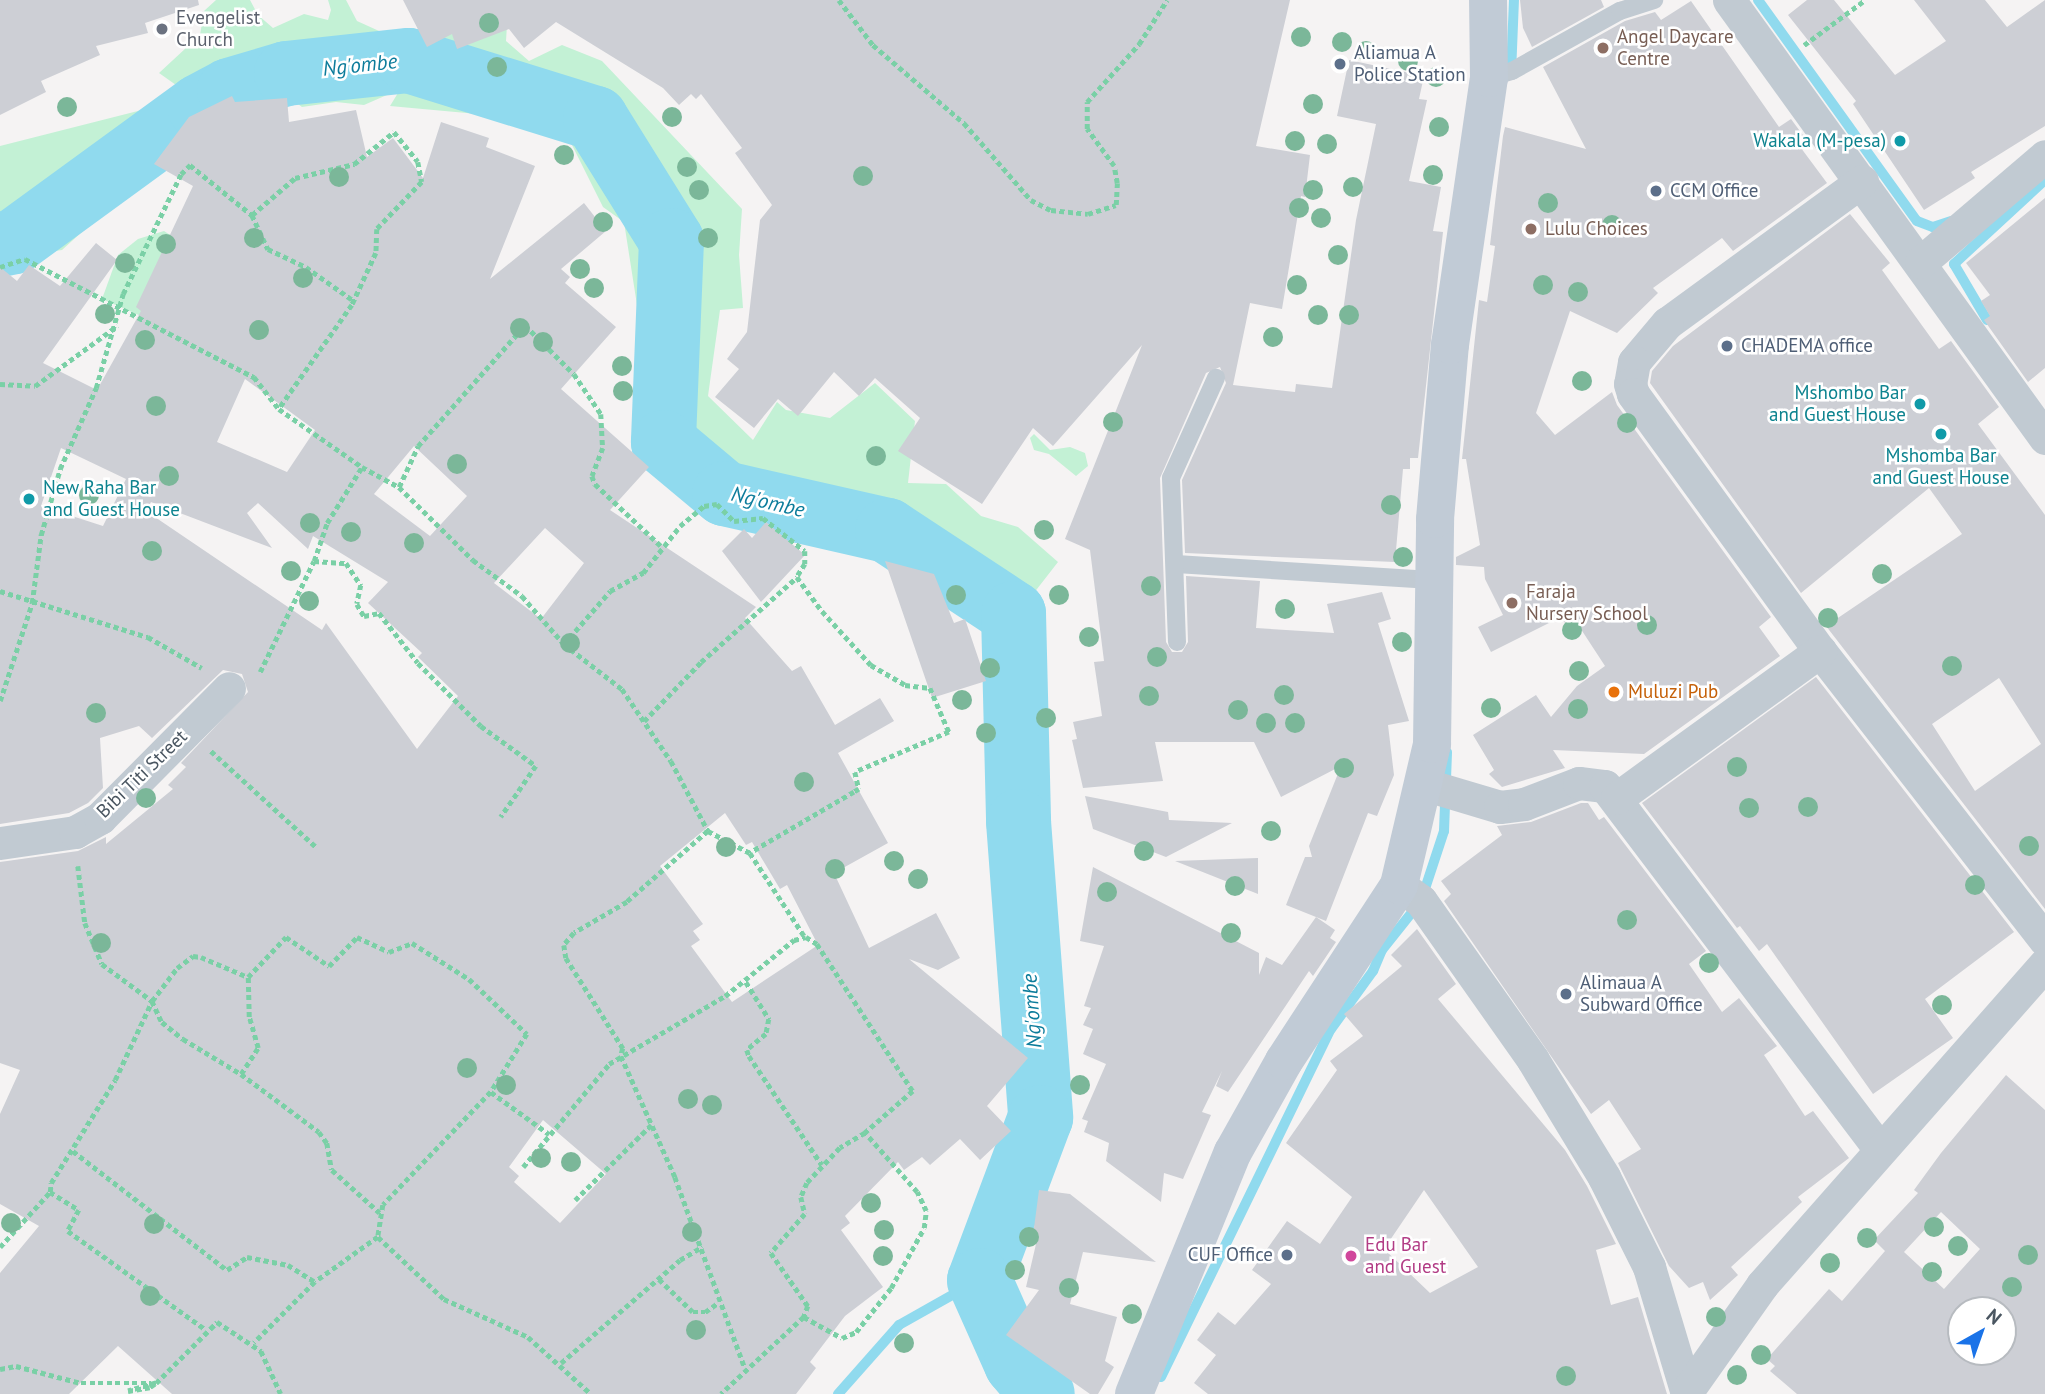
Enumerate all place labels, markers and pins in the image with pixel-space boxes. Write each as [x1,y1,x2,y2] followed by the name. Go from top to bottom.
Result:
[176,7,260,51] place label: Evengelist Church
[154,21,170,37] marker: Evengelist Church
[1617,26,1734,70] place label: Angel Daycare Centre
[1595,40,1611,56] marker: Angel Daycare Centre
[1354,42,1466,86] place label: Aliamua A Police Station
[1332,56,1348,72] marker: Aliamua A Police Station
[1753,130,1886,152] place label: Wakala (M-pesa)
[1892,133,1908,149] marker: Wakala (M-pesa)
[1670,180,1758,202] place label: CCM Office
[1648,183,1664,199] marker: CCM Office
[1545,218,1648,240] place label: Lulu Choices
[1523,221,1539,237] marker: Lulu Choices
[1741,335,1874,357] place label: CHADEMA office
[1719,338,1735,354] marker: CHADEMA office
[1769,382,1906,426] place label: Mshombo Bar and Guest House
[1912,396,1928,412] marker: Mshombo Bar and Guest House
[1933,426,1949,442] marker: Mshomba Bar and Guest House
[1873,445,2009,489] place label: Mshomba Bar and Guest House
[43,477,180,521] place label: New Raha Bar and Guest House
[21,491,37,507] marker: New Raha Bar and Guest House
[1526,581,1648,625] place label: Faraja Nursery School
[1504,595,1520,611] marker: Faraja Nursery School
[1628,681,1718,703] place label: Muluzi Pub
[1606,684,1622,700] marker: Muluzi Pub
[1580,972,1703,1016] place label: Alimaua A Subward Office
[1558,986,1574,1002] marker: Alimaua A Subward Office
[1365,1234,1446,1278] place label: Edu Bar and Guest
[1188,1244,1273,1266] place label: CUF Office
[1279,1247,1295,1263] marker: CUF Office
[1343,1248,1359,1264] marker: Edu Bar and Guest

